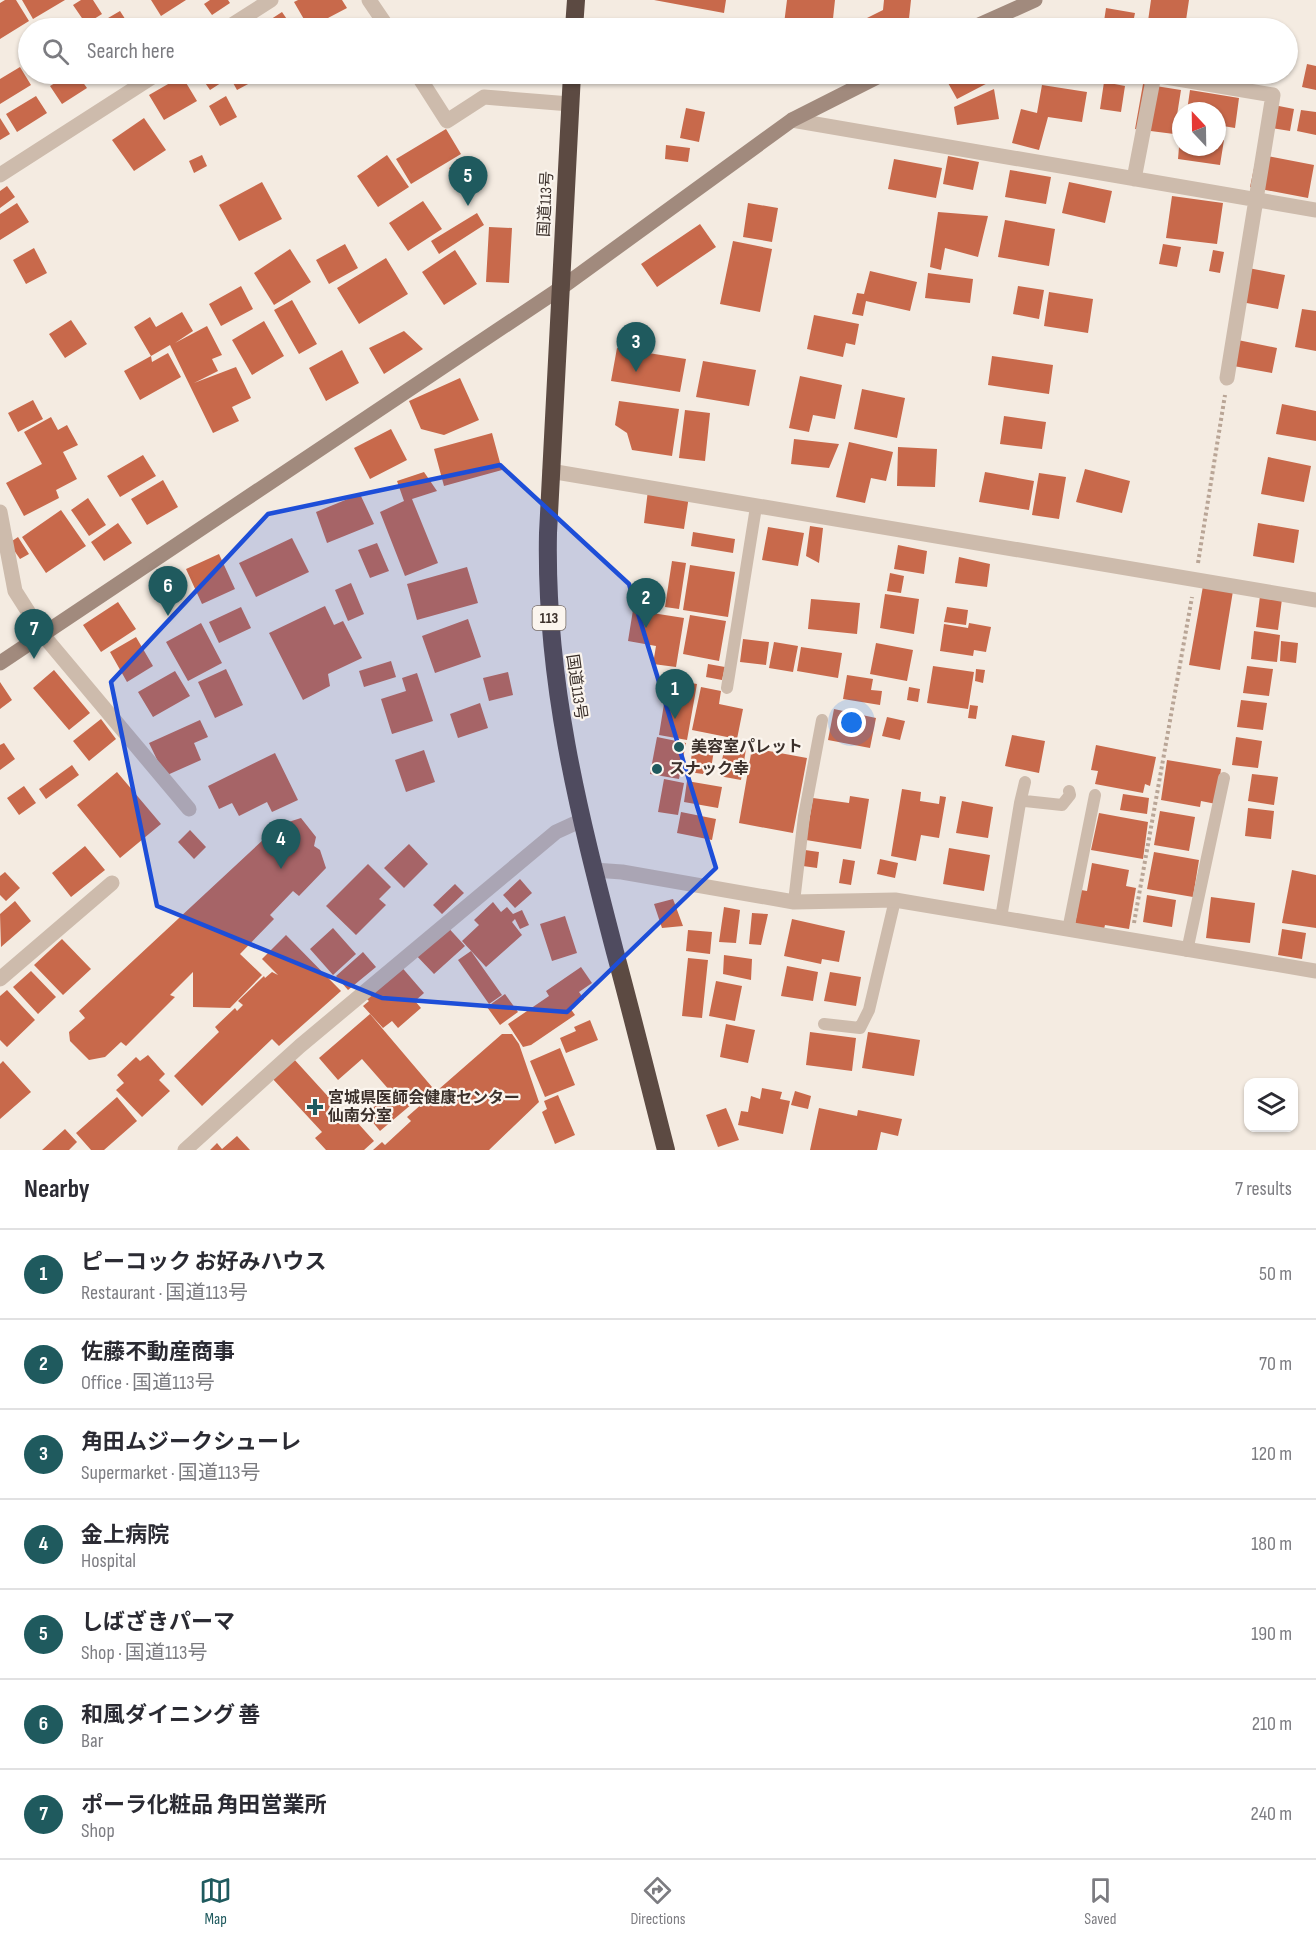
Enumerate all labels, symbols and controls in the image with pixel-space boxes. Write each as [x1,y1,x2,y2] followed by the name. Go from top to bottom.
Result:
[18,18,1298,84] search box
[39,35,72,68] icon: search
[87,38,174,65] text: Search here
[1172,102,1226,156] north arrow
[448,156,488,206] pin: 5
[535,171,557,237] street label: 国道113号
[616,322,656,372] pin: 3
[148,566,188,616] pin: 6
[626,578,666,628] pin: 2
[532,606,566,630] road number: 113
[15,610,54,659] pin: 7
[562,653,590,721] street label: 国道113号
[656,670,694,719] pin: 1
[837,708,866,737] your location
[691,738,803,757] place label: 美容室パレット
[672,740,686,754] marker: 美容室パレット
[669,760,749,779] place label: スナック幸
[650,762,664,776] marker: スナック幸
[262,820,300,869] pin: 4
[1244,1078,1298,1132] map controls
[1244,1078,1298,1132] button: layers
[327,1088,520,1126] place label: 宮城県医師会健康センター 仙南分室
[306,1098,324,1116] marker: 宮城県医師会健康センター 仙南分室
[24,1174,90,1205] text: Nearby
[1235,1177,1292,1201] text: 7 results
[81,1249,326,1276] text: ピーコック お好みハウス
[40,1262,47,1286] text: 1
[1259,1262,1292,1286] text: 50 m
[81,1281,248,1305] text: Restaurant · 国道113号
[81,1339,235,1366] text: 佐藤不動産商事
[39,1352,48,1376] text: 2
[1259,1352,1292,1376] text: 70 m
[81,1371,215,1395] text: Office · 国道113号
[81,1429,301,1456] text: 角田ムジークシューレ
[39,1442,48,1466] text: 3
[1252,1442,1292,1466] text: 120 m
[81,1461,260,1485] text: Supermarket · 国道113号
[81,1522,169,1549] text: 金上病院
[39,1532,48,1556] text: 4
[1251,1532,1292,1556] text: 180 m
[81,1549,136,1573] text: Hospital
[81,1609,235,1636] text: しばざきパーマ
[39,1622,48,1646] text: 5
[1251,1622,1292,1646] text: 190 m
[81,1641,207,1665] text: Shop · 国道113号
[81,1702,260,1729] text: 和風ダイニング 善
[39,1712,48,1736] text: 6
[1252,1712,1292,1736] text: 210 m
[81,1729,103,1753] text: Bar
[81,1792,326,1819] text: ポーラ化粧品 角田営業所
[39,1802,48,1826] text: 7
[1251,1802,1292,1826] text: 240 m
[81,1819,115,1843] text: Shop
[199,1874,232,1929] tab: Map
[630,1874,686,1929] tab: Directions
[1084,1874,1117,1929] tab: Saved

